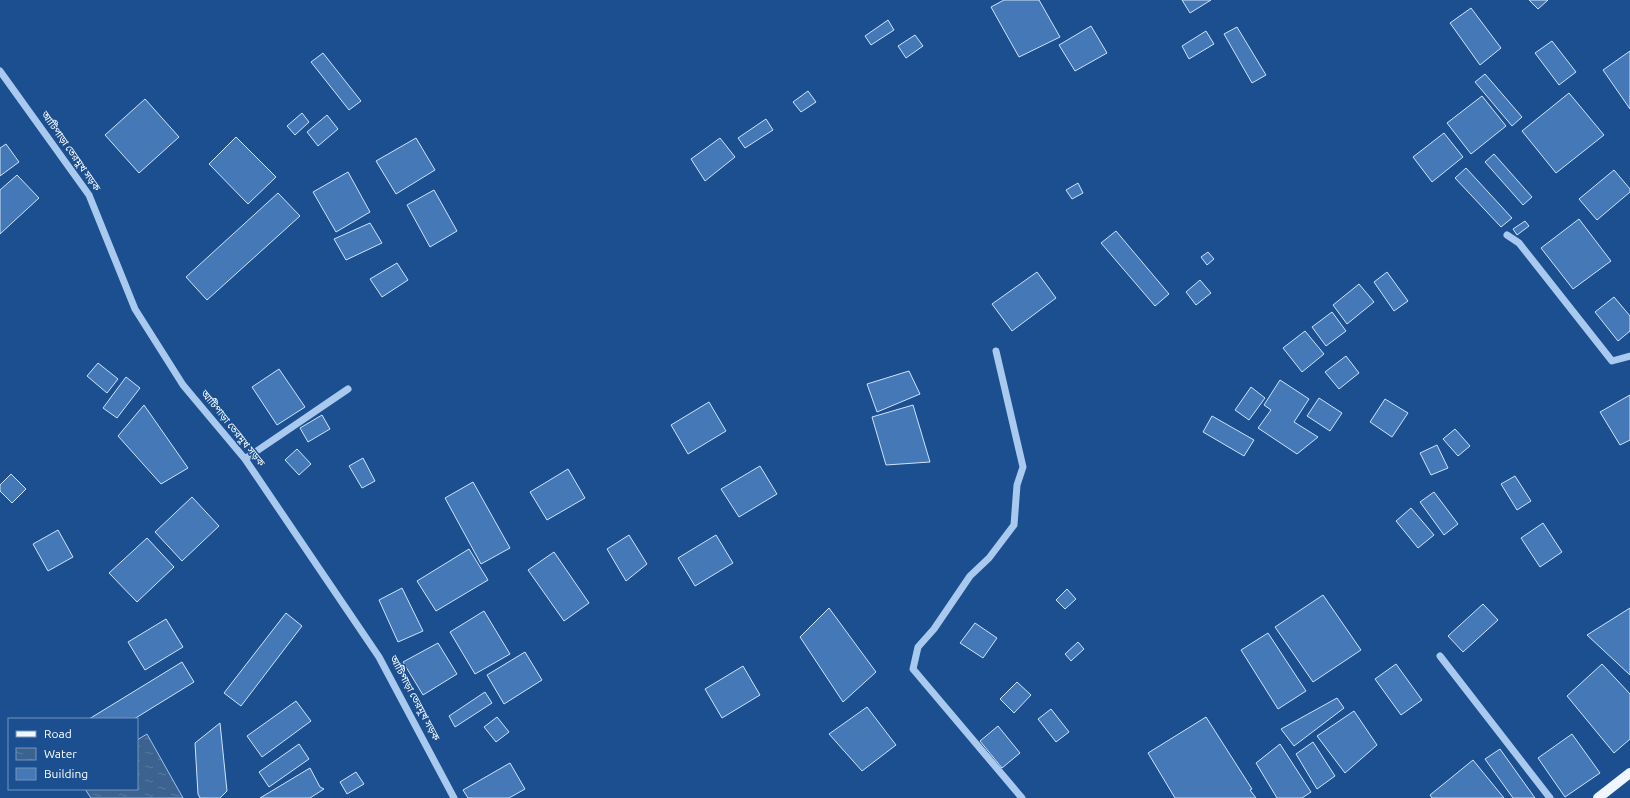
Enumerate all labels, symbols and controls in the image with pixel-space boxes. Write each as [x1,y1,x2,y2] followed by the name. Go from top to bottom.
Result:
[38,108,103,194] street label: আটিপাড়া তেরমুখ সড়ক
[198,387,268,470] street label: আটিপাড়া তেরমুখ সড়ক
[387,653,443,744] street label: আটিপাড়া তেরমুখ সড়ক
[8,718,138,790] legend
[44,727,72,740] text: Road
[44,747,77,760] text: Water
[44,767,88,780] text: Building

